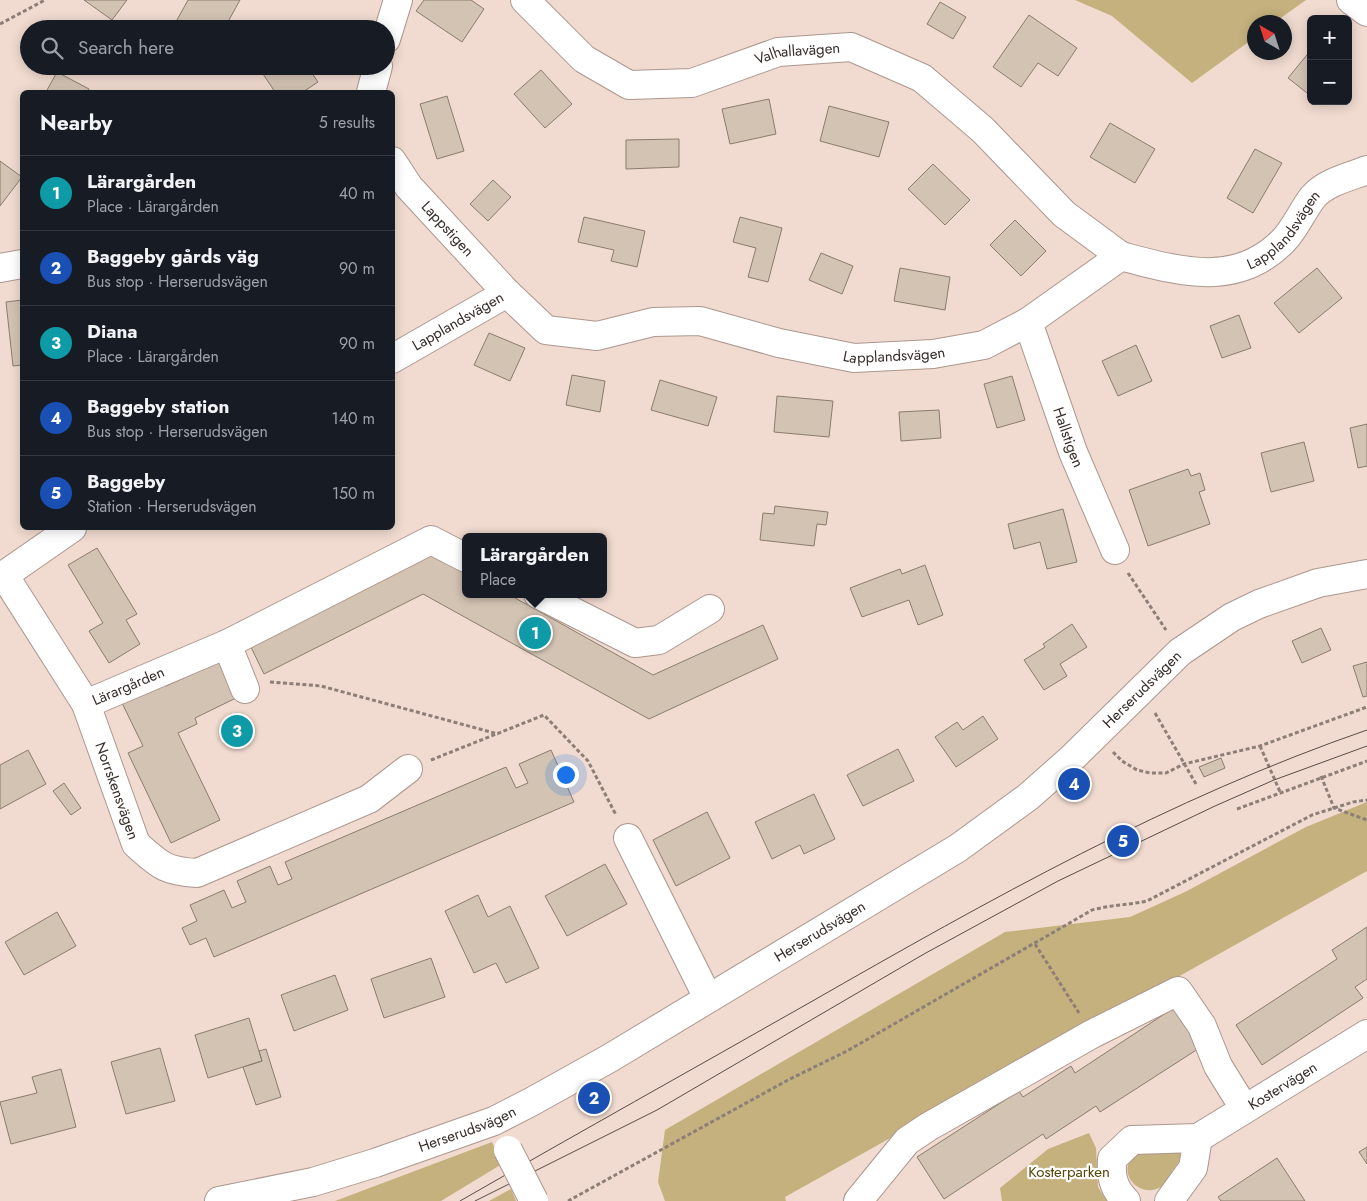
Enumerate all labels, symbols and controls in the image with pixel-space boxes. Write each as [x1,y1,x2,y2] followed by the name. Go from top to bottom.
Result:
[1247,15,1292,60] north arrow
[1307,15,1352,105] map controls
[1307,15,1352,60] button: +
[20,20,395,75] search box
[38,34,66,62] icon: search
[78,34,174,61] text: Search here
[752,37,841,70] street label: Valhallavägen
[1307,60,1352,105] button: −
[40,108,112,138] text: Nearby
[319,111,375,134] text: 5 results
[87,168,196,195] text: Lärargården
[52,182,60,205] text: 1
[339,182,375,205] text: 40 m
[1243,185,1325,275] street label: Lapplandsvägen
[87,195,219,218] text: Place · Lärargården
[416,196,479,262] street label: Lappstigen
[87,243,259,270] text: Baggeby gårds väg
[51,257,61,280] text: 2
[339,257,375,280] text: 90 m
[87,270,268,293] text: Bus stop · Herserudsvägen
[408,286,508,356] street label: Lapplandsvägen
[87,318,138,345] text: Diana
[51,332,61,355] text: 3
[339,332,375,355] text: 90 m
[841,341,947,369] street label: Lapplandsvägen
[87,345,219,368] text: Place · Lärargården
[87,393,229,420] text: Baggeby station
[1047,404,1089,471] street label: Hallstigen
[50,407,62,430] text: 4
[332,407,375,430] text: 140 m
[87,420,268,443] text: Bus stop · Herserudsvägen
[87,468,165,495] text: Baggeby
[51,482,61,505] text: 5
[332,482,375,505] text: 150 m
[87,495,257,518] text: Station · Herserudsvägen
[462,533,607,598] popup
[480,541,589,568] text: Lärargården
[480,568,516,591] text: Place
[519,614,551,652] pin: 1
[1098,645,1187,733] street label: Herserudsvägen
[89,661,168,711] street label: Lärargården
[221,712,253,750] pin: 3
[89,739,145,843] street label: Norrskensvägen
[553,762,579,788] your location
[1058,765,1090,803] pin: 4
[1107,822,1139,860] pin: 5
[770,895,870,967] street label: Herserudsvägen
[1244,1056,1321,1116] street label: Kostervägen
[578,1079,610,1117] pin: 2
[415,1100,520,1158] street label: Herserudsvägen
[1028,1161,1110,1183] park label: Kosterparken

